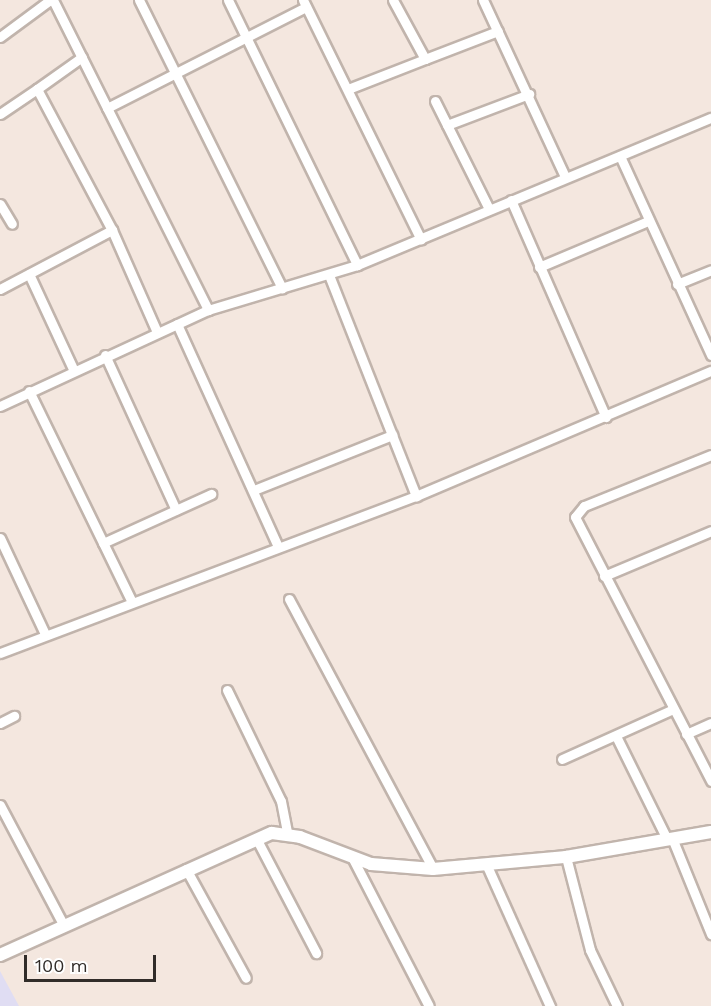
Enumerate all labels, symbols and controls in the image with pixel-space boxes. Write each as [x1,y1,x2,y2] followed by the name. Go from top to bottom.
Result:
[27,943,159,981] scale bar
[35,955,88,976] text: 100 m

